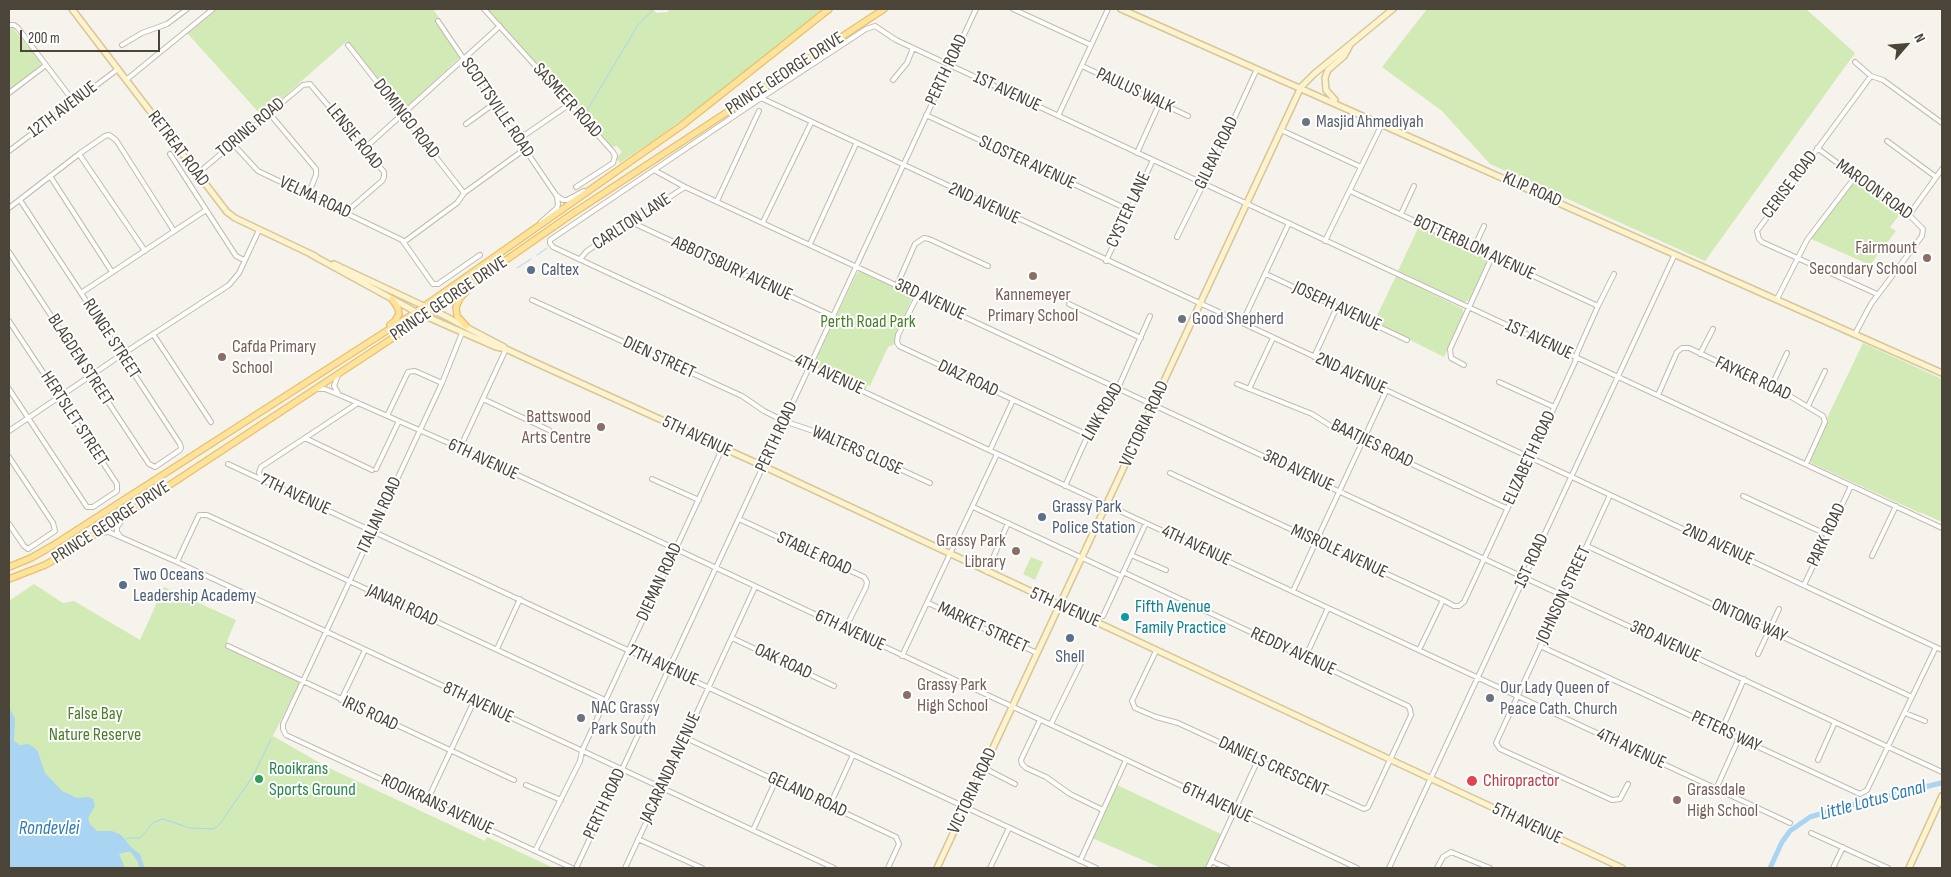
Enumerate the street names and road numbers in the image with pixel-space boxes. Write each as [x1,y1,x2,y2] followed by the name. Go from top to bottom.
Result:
[722,28,848,120] street label: PRINCE GEORGE DRIVE
[921,31,973,109] street label: PERTH ROAD
[456,54,538,162] street label: SCOTTSVILLE ROAD
[528,59,606,143] street label: SASMEER ROAD
[1093,64,1177,118] street label: PAULUS WALK
[970,67,1044,117] street label: 1ST AVENUE
[368,75,444,163] street label: DOMINGO ROAD
[24,77,102,143] street label: 12TH AVENUE
[212,93,290,163] street label: TORING ROAD
[321,100,387,174] street label: LENSIE ROAD
[143,107,213,191] street label: RETREAT ROAD
[1190,113,1244,193] street label: GILRAY ROAD
[975,131,1079,195] street label: SLOSTER AVENUE
[1757,147,1823,223] street label: CERISE ROAD
[1831,155,1917,225] street label: MAROON ROAD
[1499,167,1565,213] street label: KLIP ROAD
[1102,169,1156,251] street label: CYSTER LANE
[276,172,354,224] street label: VELMA ROAD
[945,178,1023,230] street label: 2ND AVENUE
[589,189,675,255] street label: CARLTON LANE
[1410,210,1538,286] street label: BOTTERBLOM AVENUE
[668,232,796,306] street label: ABBOTSBURY AVENUE
[386,252,512,346] street label: PRINCE GEORGE DRIVE
[891,274,969,326] street label: 3RD AVENUE
[1289,277,1385,337] street label: JOSEPH AVENUE
[77,295,145,383] street label: RUNGE STREET
[42,310,118,410] street label: BLAGDEN STREET
[1502,315,1576,365] street label: 1ST AVENUE
[619,332,699,384] street label: DIEN STREET
[1312,348,1390,400] street label: 2ND AVENUE
[791,350,867,400] street label: 4TH AVENUE
[1712,352,1794,406] street label: FAYKER ROAD
[934,356,1002,402] street label: DIAZ ROAD
[35,367,113,471] street label: HERTSLET STREET
[1116,378,1174,470] street label: VICTORIA ROAD
[1078,379,1128,445] street label: LINK ROAD
[751,398,803,476] street label: PERTH ROAD
[1499,408,1561,508] street label: ELIZABETH ROAD
[659,411,735,463] street label: 5TH AVENUE
[1327,415,1417,473] street label: BAATJIES ROAD
[808,421,906,481] street label: WALTERS CLOSE
[444,434,522,486] street label: 6TH AVENUE
[1259,445,1337,497] street label: 3RD AVENUE
[256,469,334,521] street label: 7TH AVENUE
[353,474,407,556] street label: ITALIAN ROAD
[48,477,174,569] street label: PRINCE GEORGE DRIVE
[1803,500,1851,570] street label: PARK ROAD
[1679,519,1757,571] street label: 2ND AVENUE
[1287,520,1391,584] street label: MISROLE AVENUE
[1158,521,1234,571] street label: 4TH AVENUE
[773,527,855,581] street label: STABLE ROAD
[1510,530,1554,592] street label: 1ST ROAD
[632,539,688,625] street label: DIEMAN ROAD
[1532,543,1596,647] street label: JOHNSON STREET
[363,580,441,632] street label: JANARI ROAD
[1026,583,1104,633] street label: 5TH AVENUE
[1708,594,1790,648] street label: ONTONG WAY
[934,598,1032,658] street label: MARKET STREET
[811,605,889,657] street label: 6TH AVENUE
[1626,616,1704,668] street label: 3RD AVENUE
[1247,623,1339,681] street label: REDDY AVENUE
[751,639,815,685] street label: OAK ROAD
[624,640,702,692] street label: 7TH AVENUE
[439,677,517,729] street label: 8TH AVENUE
[338,692,402,736] street label: IRIS ROAD
[1688,706,1764,758] street label: PETERS WAY
[636,709,706,827] street label: JACARANDA AVENUE
[1593,724,1669,774] street label: 4TH AVENUE
[1215,732,1331,802] street label: DANIELS CRESCENT
[944,745,1002,837] street label: VICTORIA ROAD
[579,765,631,843] street label: PERTH ROAD
[764,767,850,823] street label: GELAND ROAD
[377,770,497,840] street label: ROOIKRANS AVENUE
[1178,777,1256,829] street label: 6TH AVENUE
[1489,798,1565,850] street label: 5TH AVENUE

